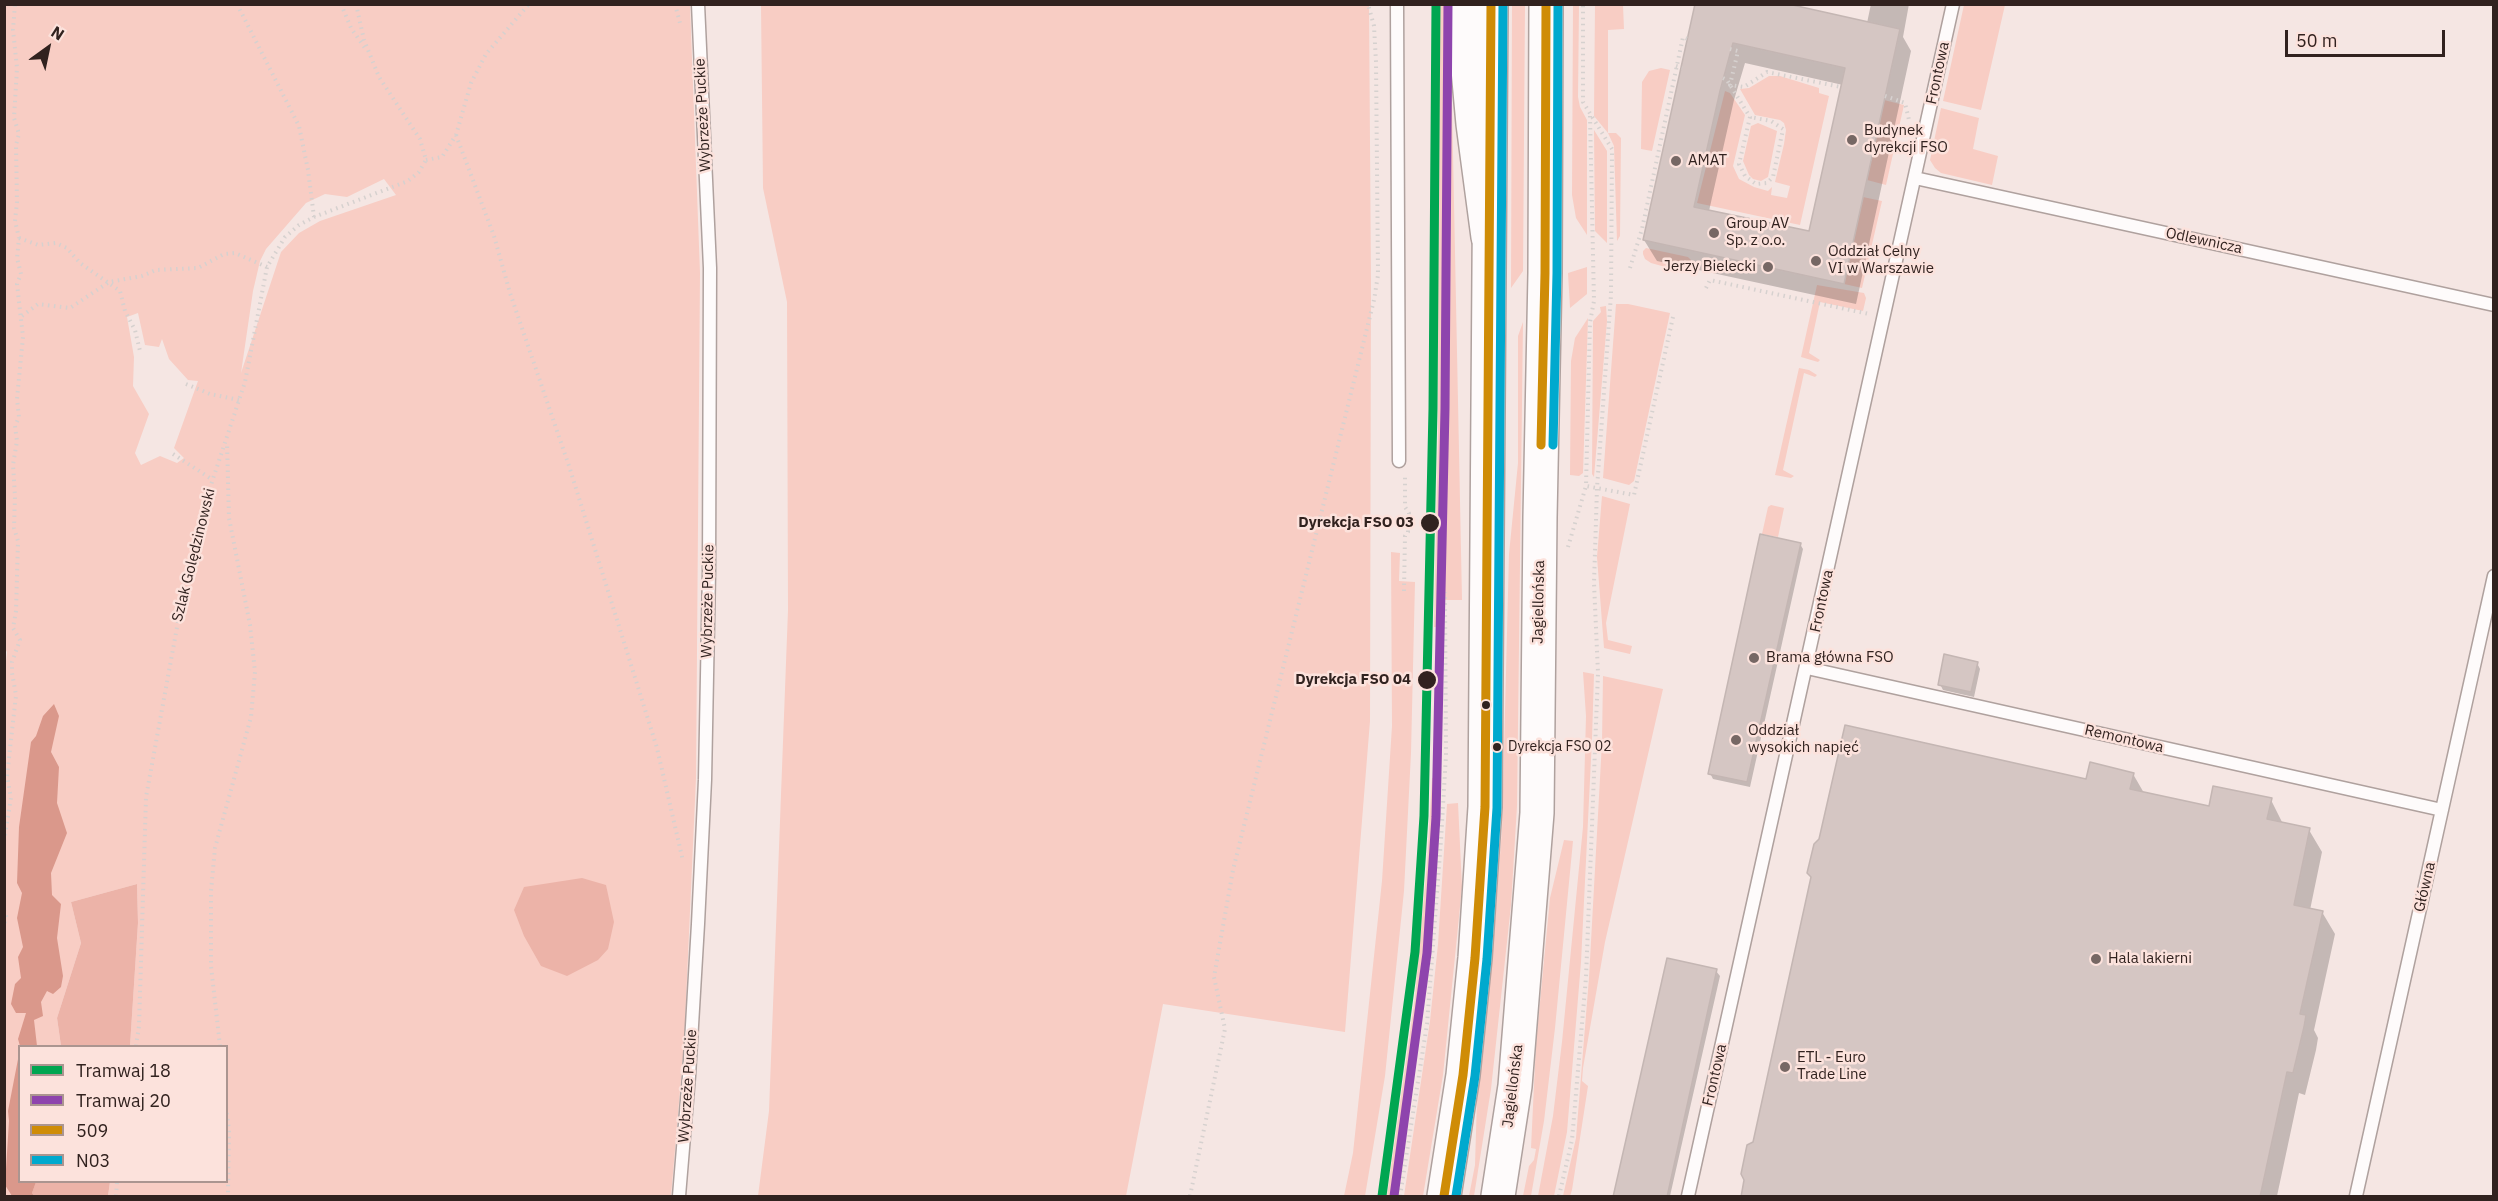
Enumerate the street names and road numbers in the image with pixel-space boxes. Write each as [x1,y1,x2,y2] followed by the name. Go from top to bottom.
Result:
[1923,40,1953,106] street label: Frontowa
[691,58,715,172] street label: Wybrzeże Puckie
[2164,224,2244,258] street label: Odlewnicza
[169,486,219,624] street label: Szlak Golędzinowski
[698,544,718,658] street label: Wybrzeże Puckie
[1529,560,1549,644] street label: Jagiellońska
[1807,568,1837,634] street label: Frontowa
[2083,721,2165,757] street label: Remontowa
[2410,860,2440,914] street label: Główna
[675,1029,701,1143] street label: Wybrzeże Puckie
[1699,1042,1731,1108] street label: Frontowa
[1499,1043,1527,1129] street label: Jagiellońska

